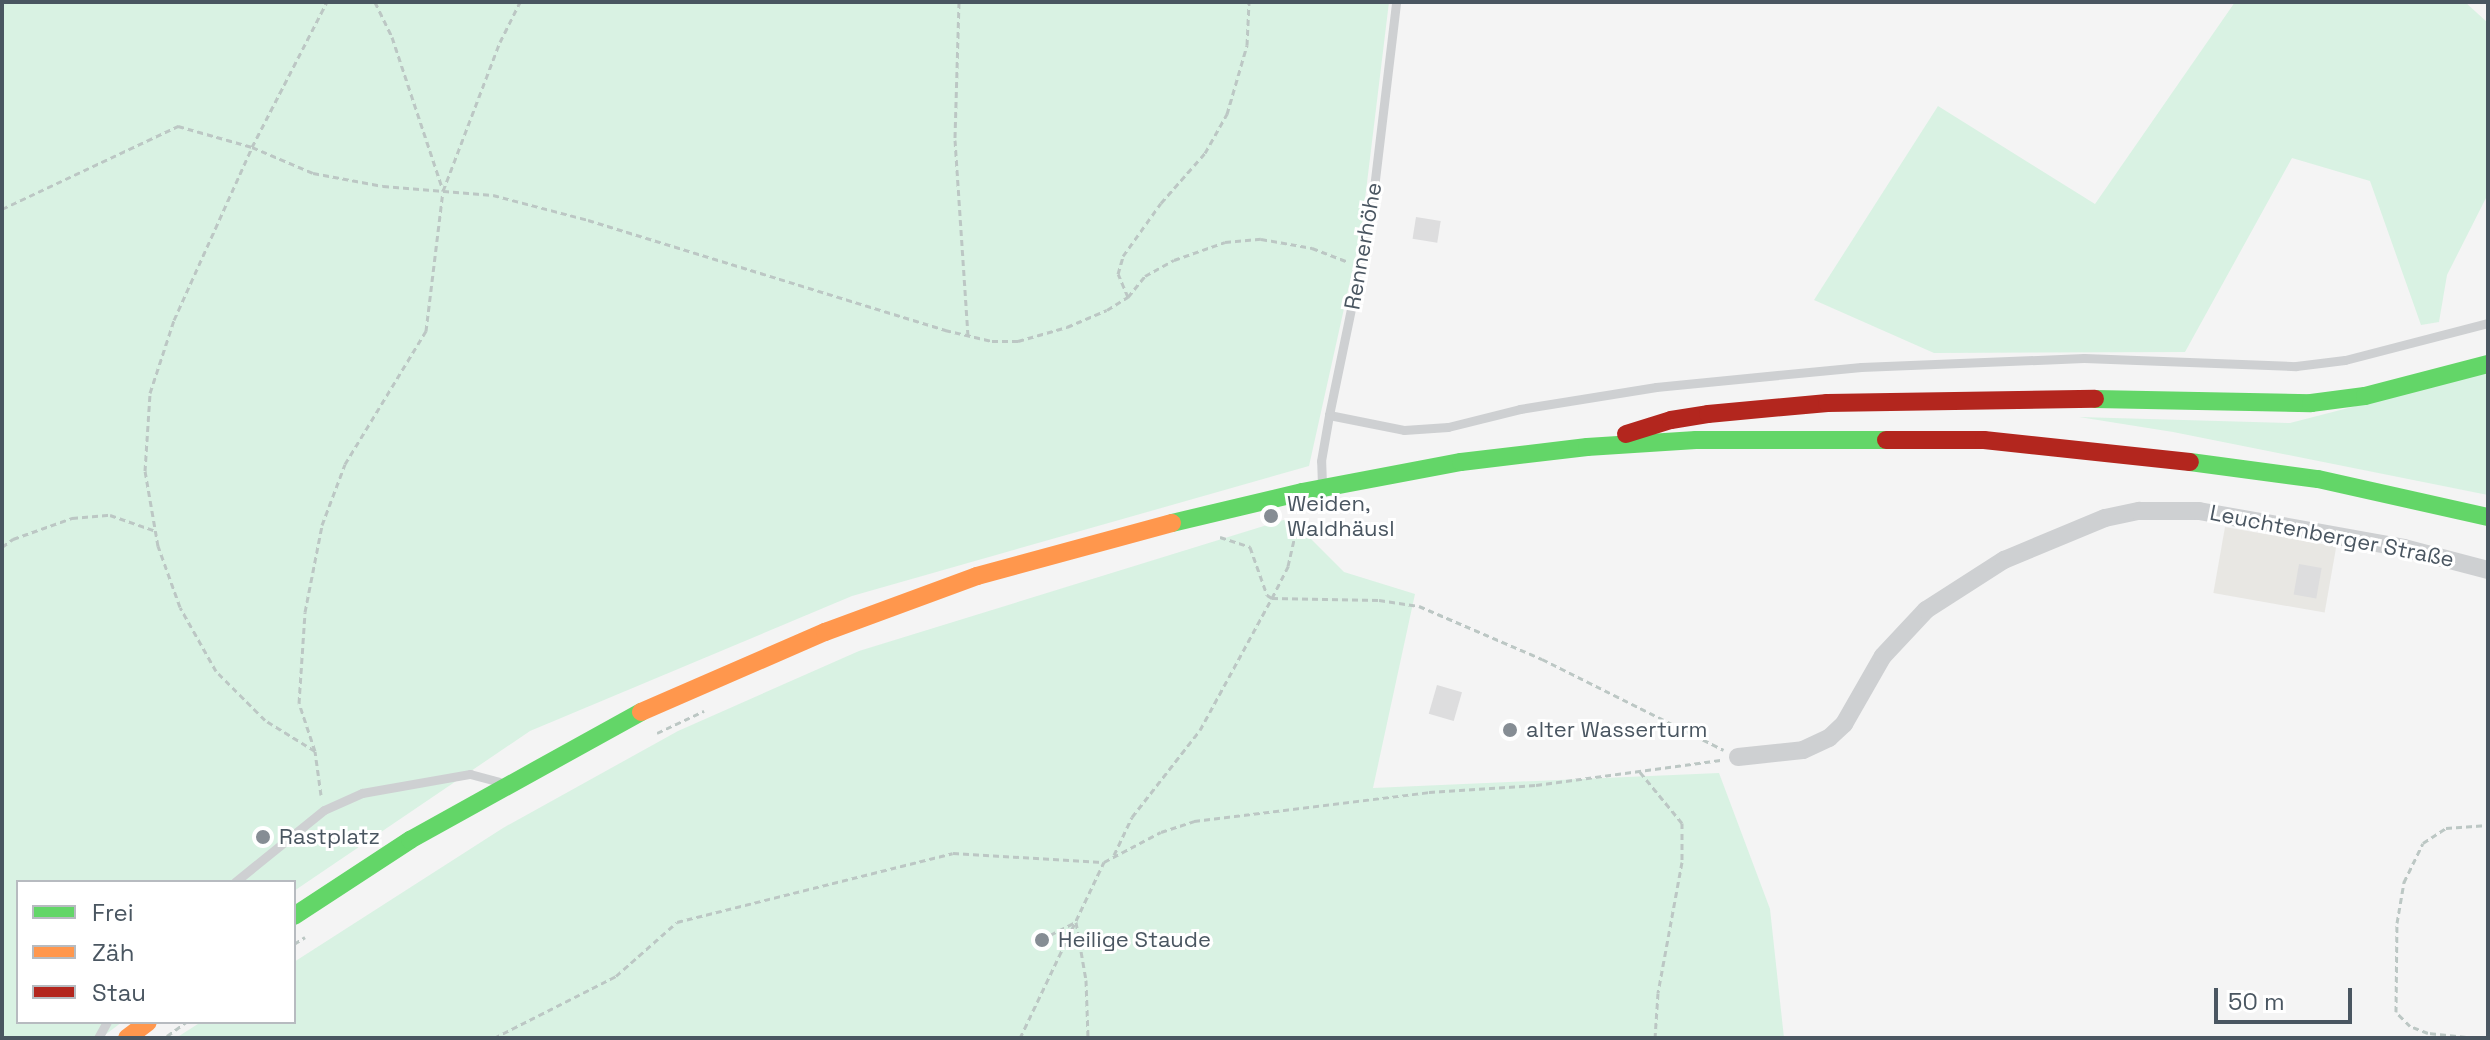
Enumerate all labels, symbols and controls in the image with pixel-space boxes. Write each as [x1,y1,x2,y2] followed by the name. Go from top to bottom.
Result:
[1339,180,1387,312] street label: Rennerhöhe
[1287,490,1395,542] place label: Weiden, Waldhäusl
[2208,499,2456,573] street label: Leuchtenberger Straße
[1262,507,1280,525] marker: Weiden, Waldhäusl
[1526,717,1708,743] place label: alter Wasserturm
[1501,721,1519,739] marker: alter Wasserturm
[279,824,380,850] place label: Rastplatz
[254,828,272,846] marker: Rastplatz
[16,880,296,1024] legend
[92,897,134,928] text: Frei
[1058,927,1211,953] place label: Heilige Staude
[1033,931,1051,949] marker: Heilige Staude
[92,937,134,968] text: Zäh
[2218,972,2356,1022] scale bar
[92,977,146,1008] text: Stau
[2228,986,2285,1017] text: 50 m

